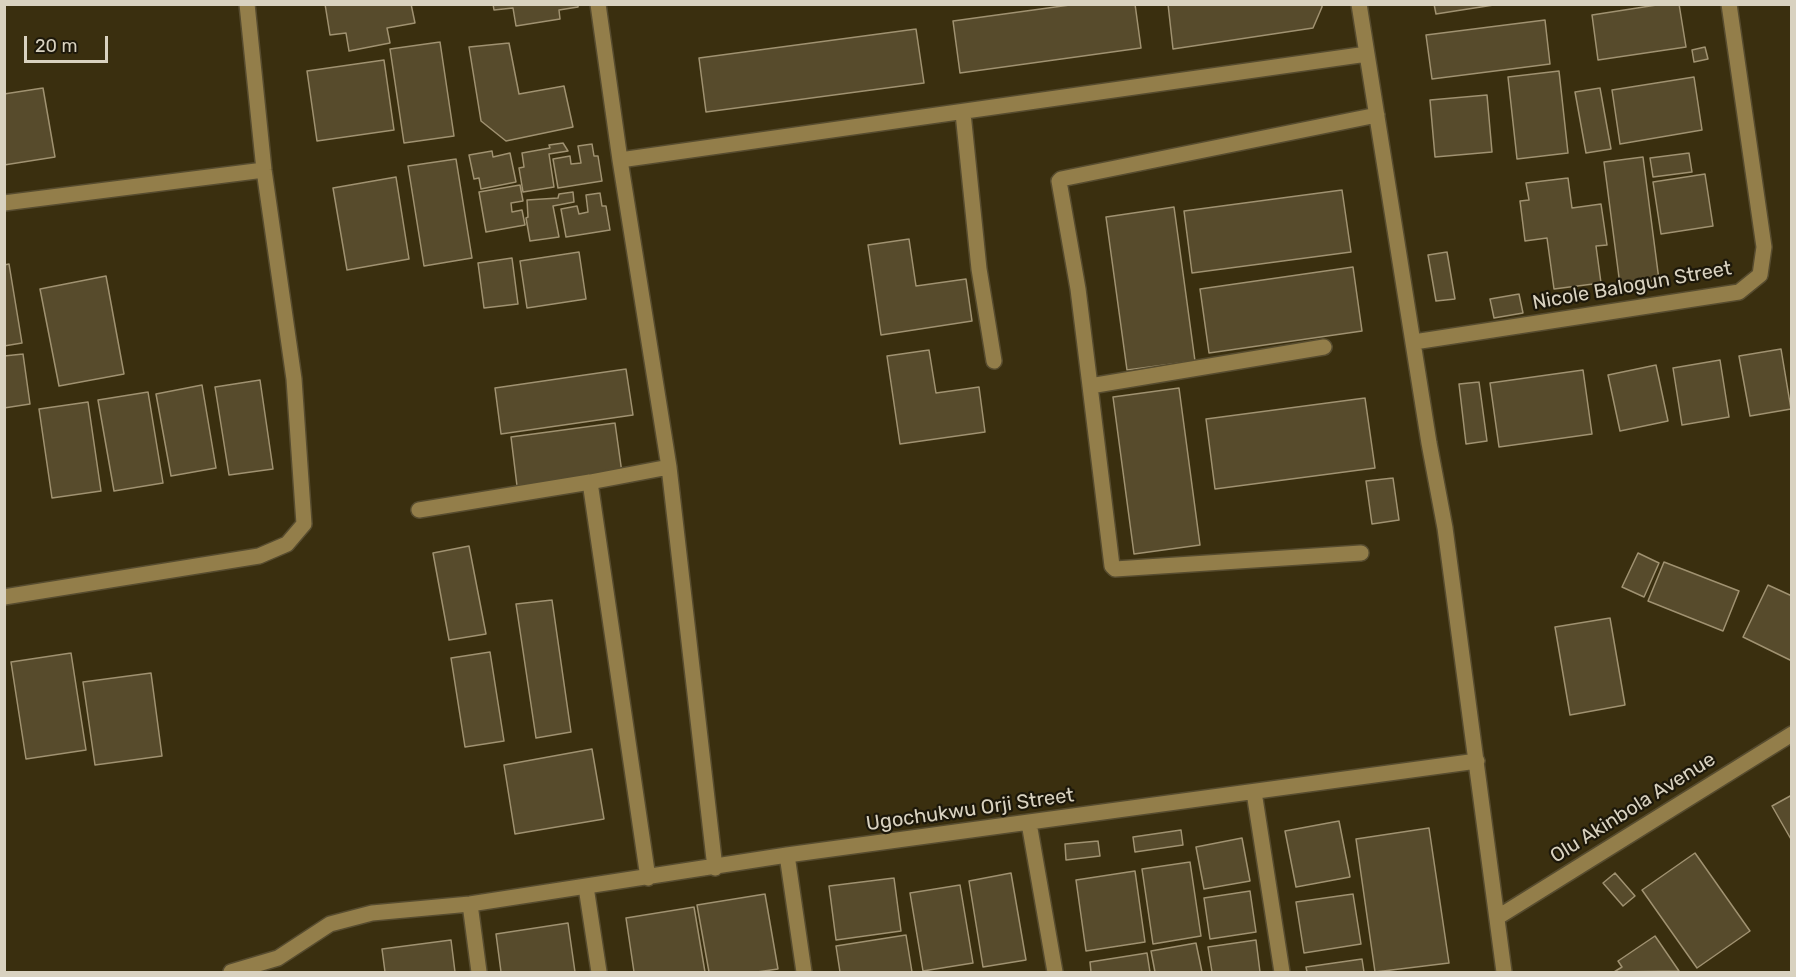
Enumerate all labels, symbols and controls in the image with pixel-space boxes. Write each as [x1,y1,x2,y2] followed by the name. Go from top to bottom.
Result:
[27,24,111,62] scale bar
[35,35,77,57] text: 20 m
[1531,257,1733,315] street label: Nicole Balogun Street
[1546,747,1720,869] street label: Olu Akinbola Avenue
[864,784,1076,836] street label: Ugochukwu Orji Street

